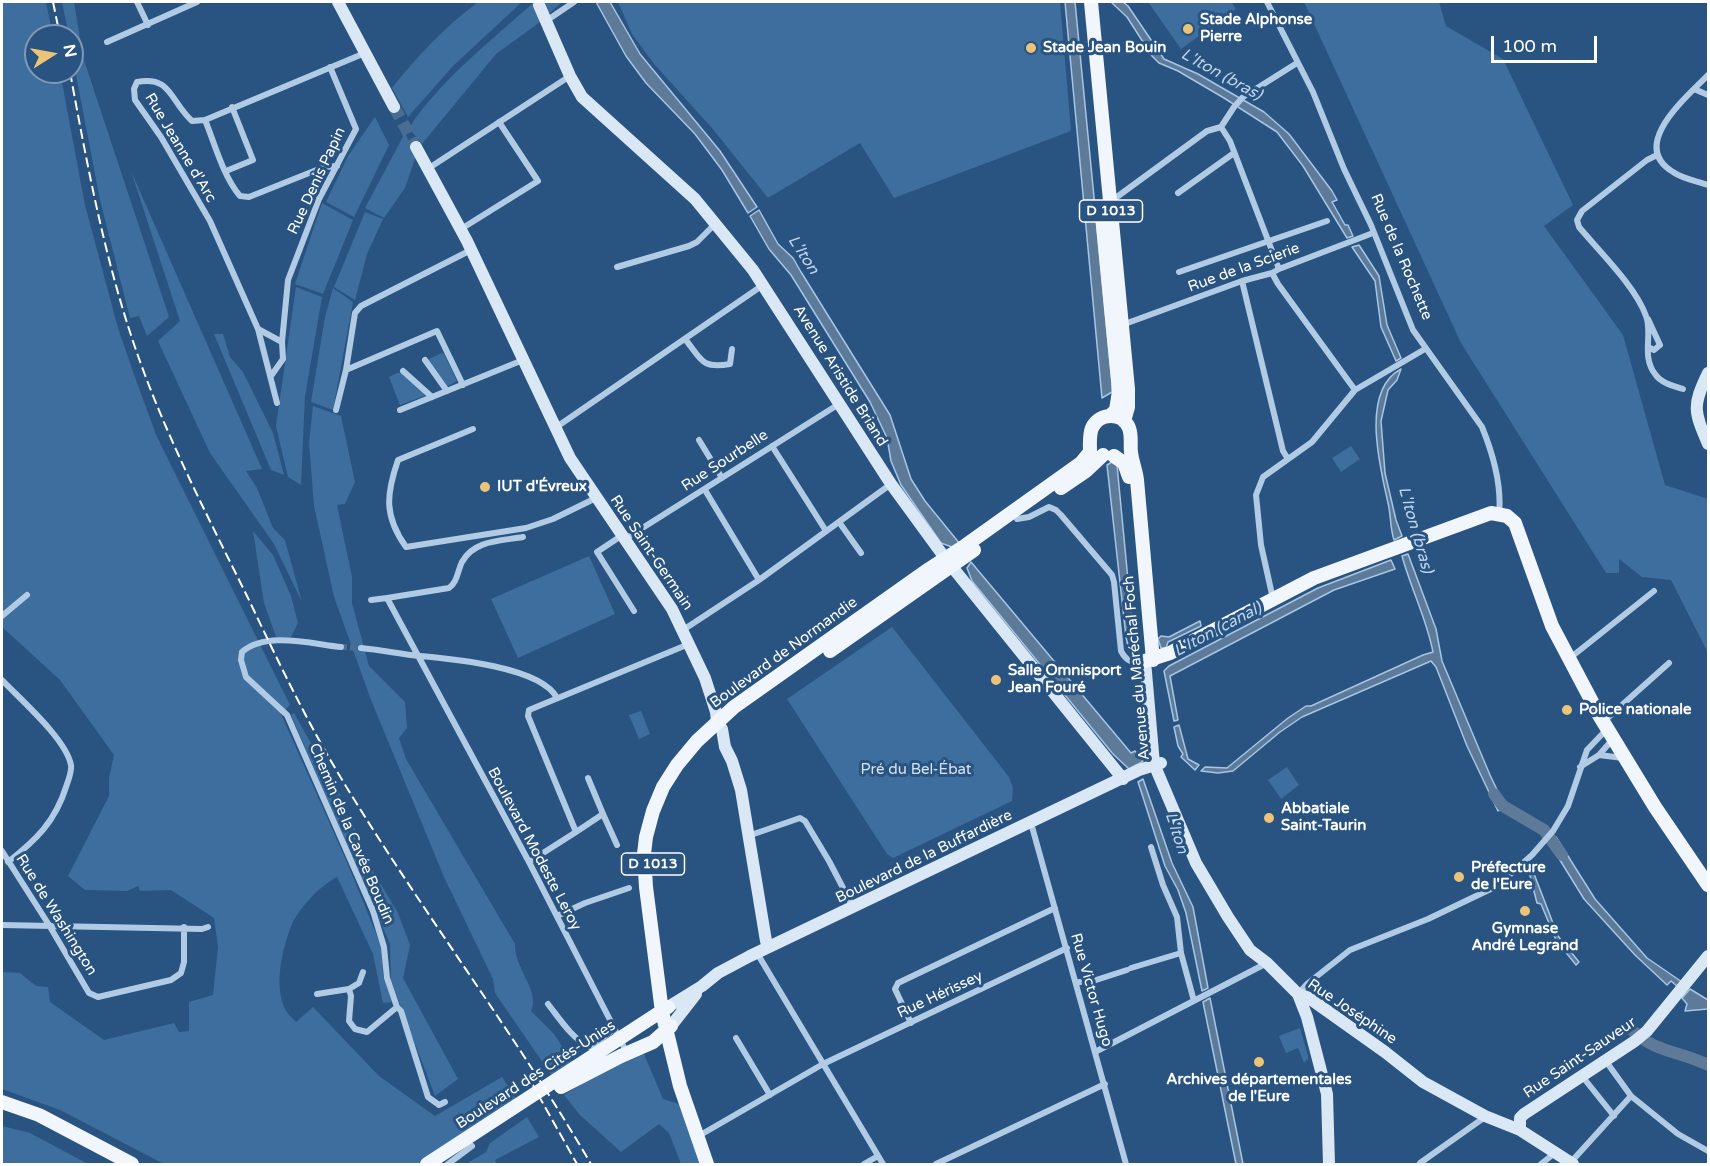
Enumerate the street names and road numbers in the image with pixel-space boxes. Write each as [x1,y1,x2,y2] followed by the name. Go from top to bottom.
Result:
[140,90,220,206] street label: Rue Jeanne d'Arc
[284,125,350,237] street label: Rue Denis Papin
[1366,191,1436,323] street label: Rue de la Rochette
[1080,200,1142,222] road number: D 1013
[1186,239,1302,297] street label: Rue de la Scierie
[789,302,891,450] street label: Avenue Aristide Briand
[678,426,772,496] street label: Rue Sourbelle
[606,492,696,614] street label: Rue Saint-Germain
[1120,575,1154,761] street label: Avenue du Maréchal Foch
[707,594,861,712] street label: Boulevard de Normandie
[305,741,397,927] street label: Chemin de la Cavée Boudin
[483,764,585,934] street label: Boulevard Modeste Leroy
[833,806,1015,908] street label: Boulevard de la Buffardière
[11,851,101,979] street label: Rue de Washington
[622,853,684,875] road number: D 1013
[1066,931,1116,1049] street label: Rue Victor Hugo
[894,967,986,1023] street label: Rue Hérissey
[1304,975,1400,1049] street label: Rue Joséphine
[1520,1014,1640,1102] street label: Rue Saint-Sauveur
[453,1017,619,1133] street label: Boulevard des Cités-Unies

